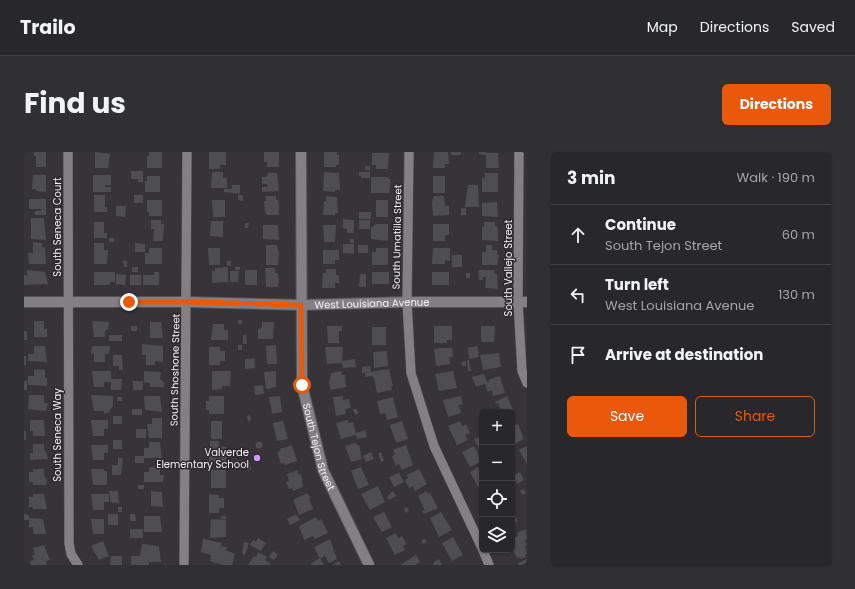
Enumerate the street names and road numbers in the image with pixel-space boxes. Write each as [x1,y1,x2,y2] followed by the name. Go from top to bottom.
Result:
[50,177,65,277] street label: South Seneca Court
[389,184,405,290] street label: South Umatilla Street
[501,219,516,316] street label: South Vallejo Street
[314,295,429,312] street label: West Louisiana Avenue
[167,313,183,426] street label: South Shoshone Street
[50,388,65,482] street label: South Seneca Way
[299,402,339,493] street label: South Tejon Street

